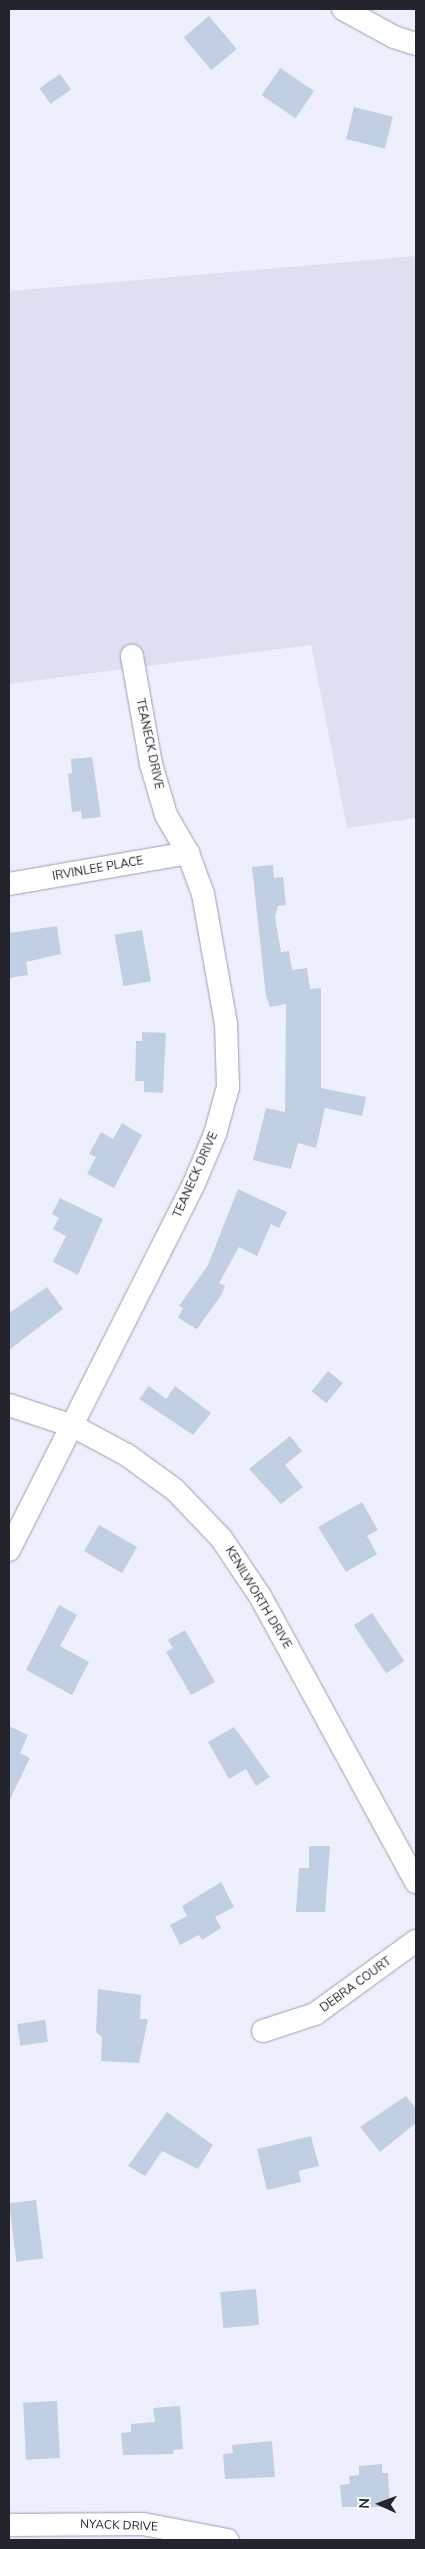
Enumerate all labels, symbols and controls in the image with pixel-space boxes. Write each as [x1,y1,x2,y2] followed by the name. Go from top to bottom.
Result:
[132,697,166,791] street label: TEANECK DRIVE
[51,854,145,884] street label: IRVINLEE PLACE
[171,1130,221,1220] street label: TEANECK DRIVE
[222,1544,294,1652] street label: KENILWORTH DRIVE
[318,1954,394,2016] street label: DEBRA COURT
[355,2479,405,2529] north arrow
[355,2498,374,2509] text: N
[80,2517,158,2535] street label: NYACK DRIVE

